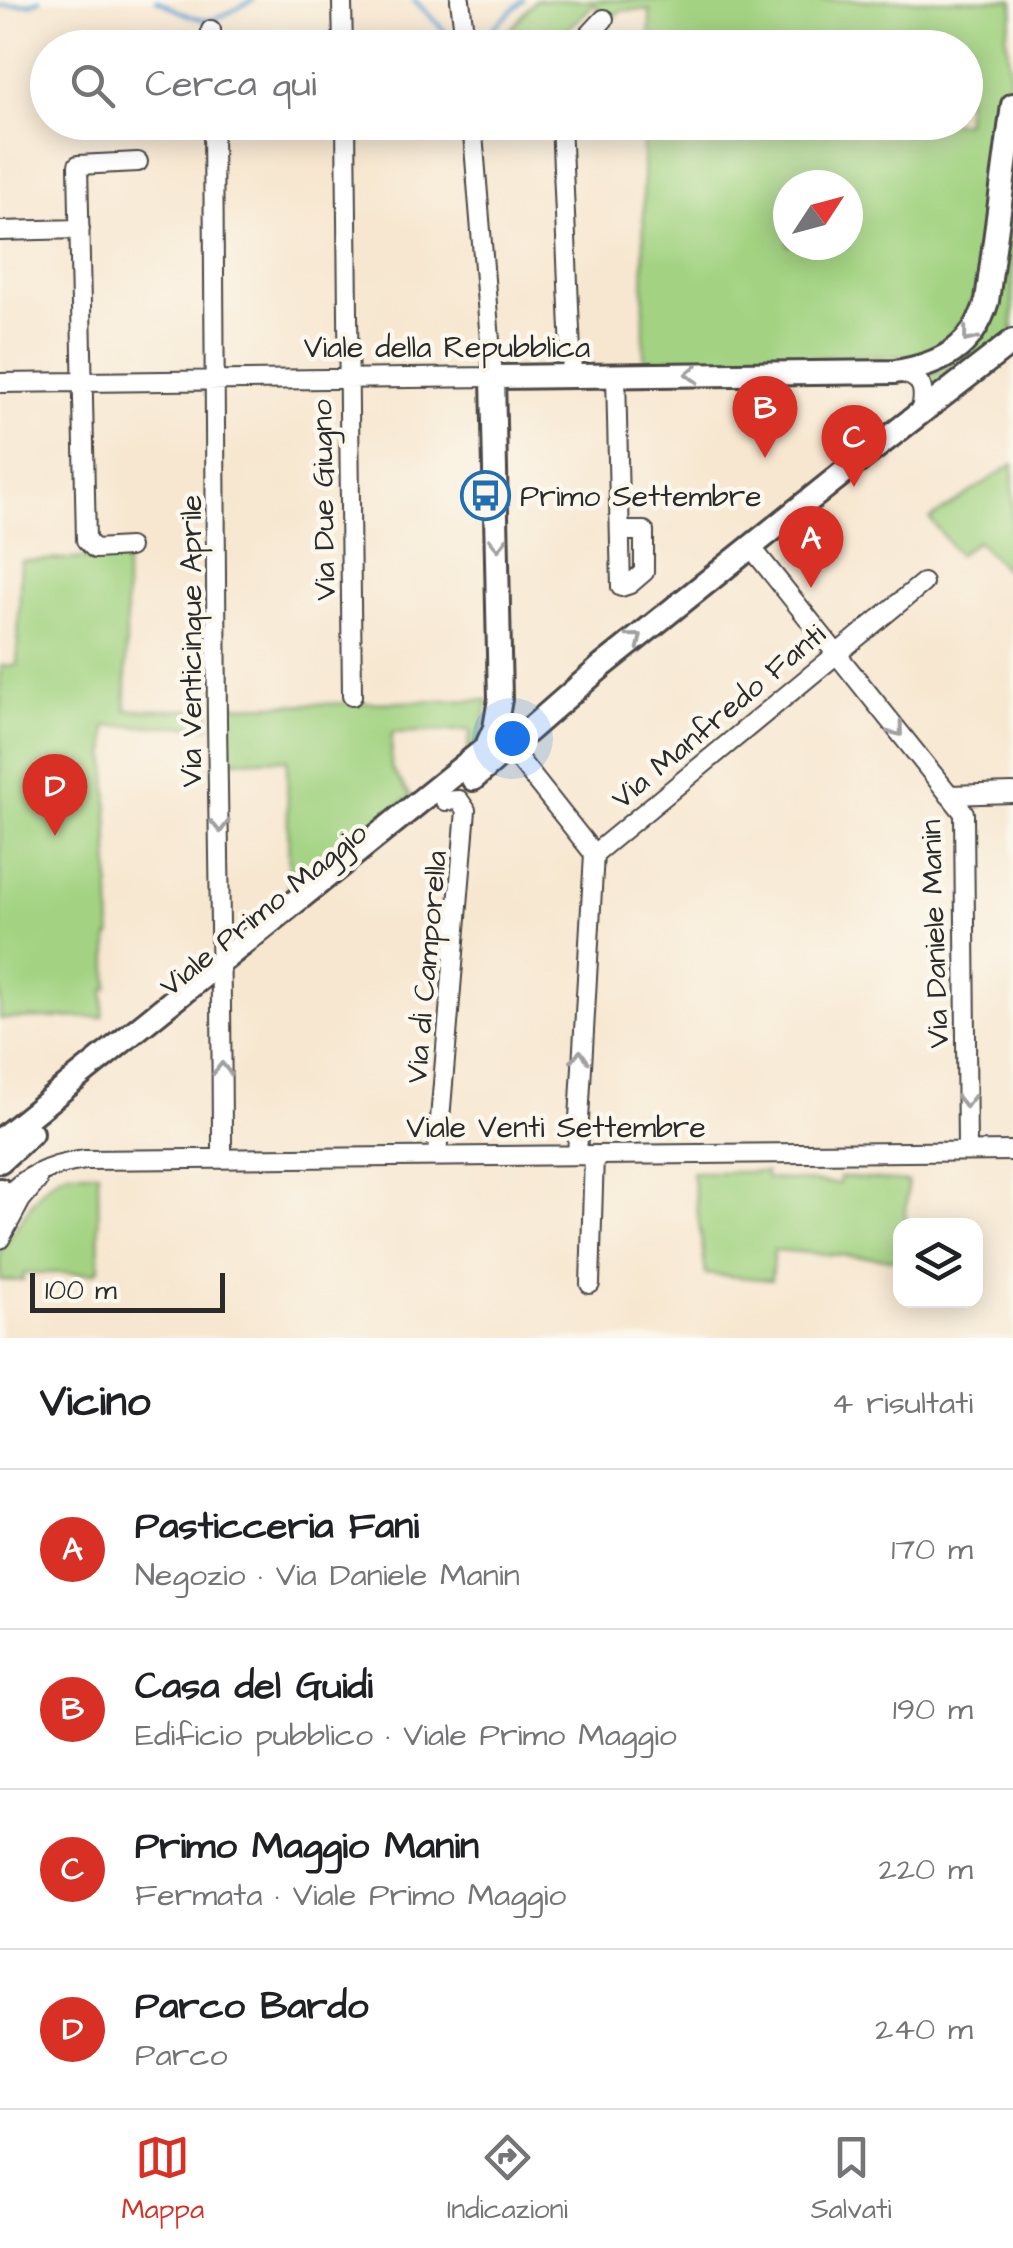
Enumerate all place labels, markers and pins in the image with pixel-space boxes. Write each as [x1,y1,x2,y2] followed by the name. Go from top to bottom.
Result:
[732,376,798,458] pin: B
[822,404,886,487] pin: C
[459,470,511,522] bus stop icon: Primo Settembre
[520,476,761,518] place label: Primo Settembre
[778,506,844,588] pin: A
[22,754,88,836] pin: D

